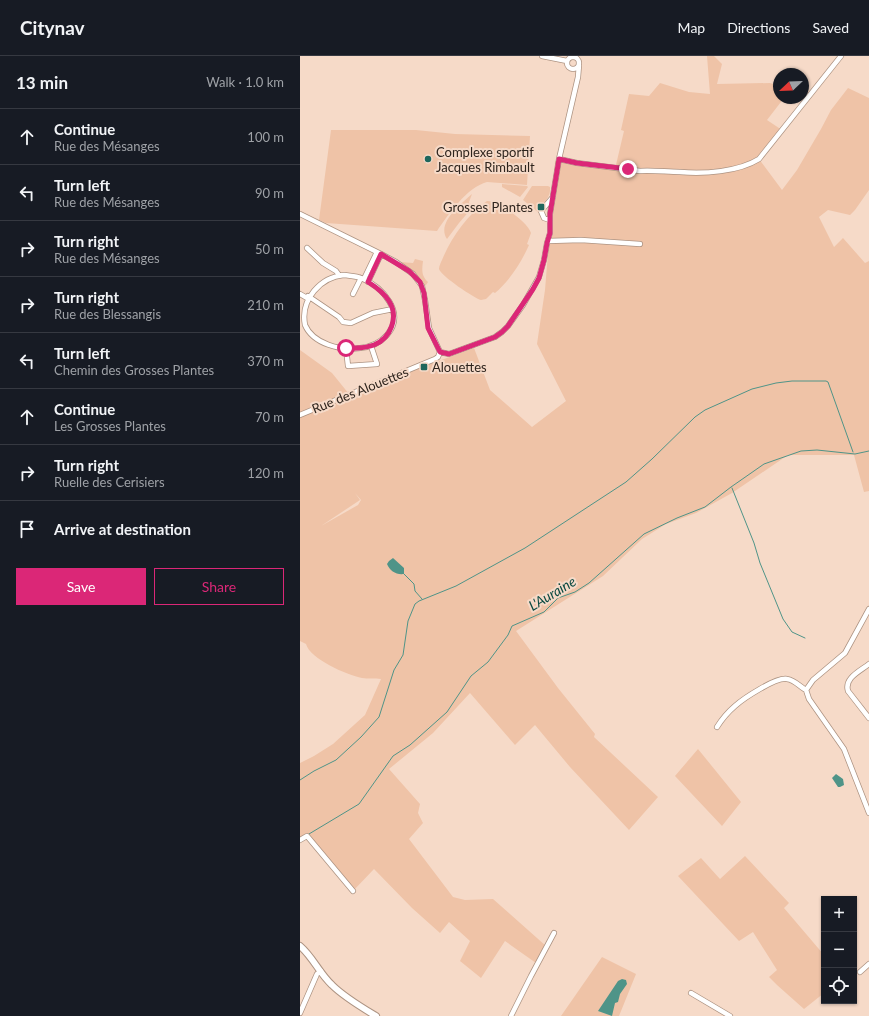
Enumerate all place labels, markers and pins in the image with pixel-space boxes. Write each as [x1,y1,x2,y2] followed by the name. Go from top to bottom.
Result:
[436,144,535,175] place label: Complexe sportif Jacques Rimbault
[423,154,433,164] marker: Complexe sportif Jacques Rimbault
[443,199,533,215] place label: Grosses Plantes
[536,202,546,212] marker: Grosses Plantes
[432,359,487,375] place label: Alouettes
[419,362,429,372] marker: Alouettes

